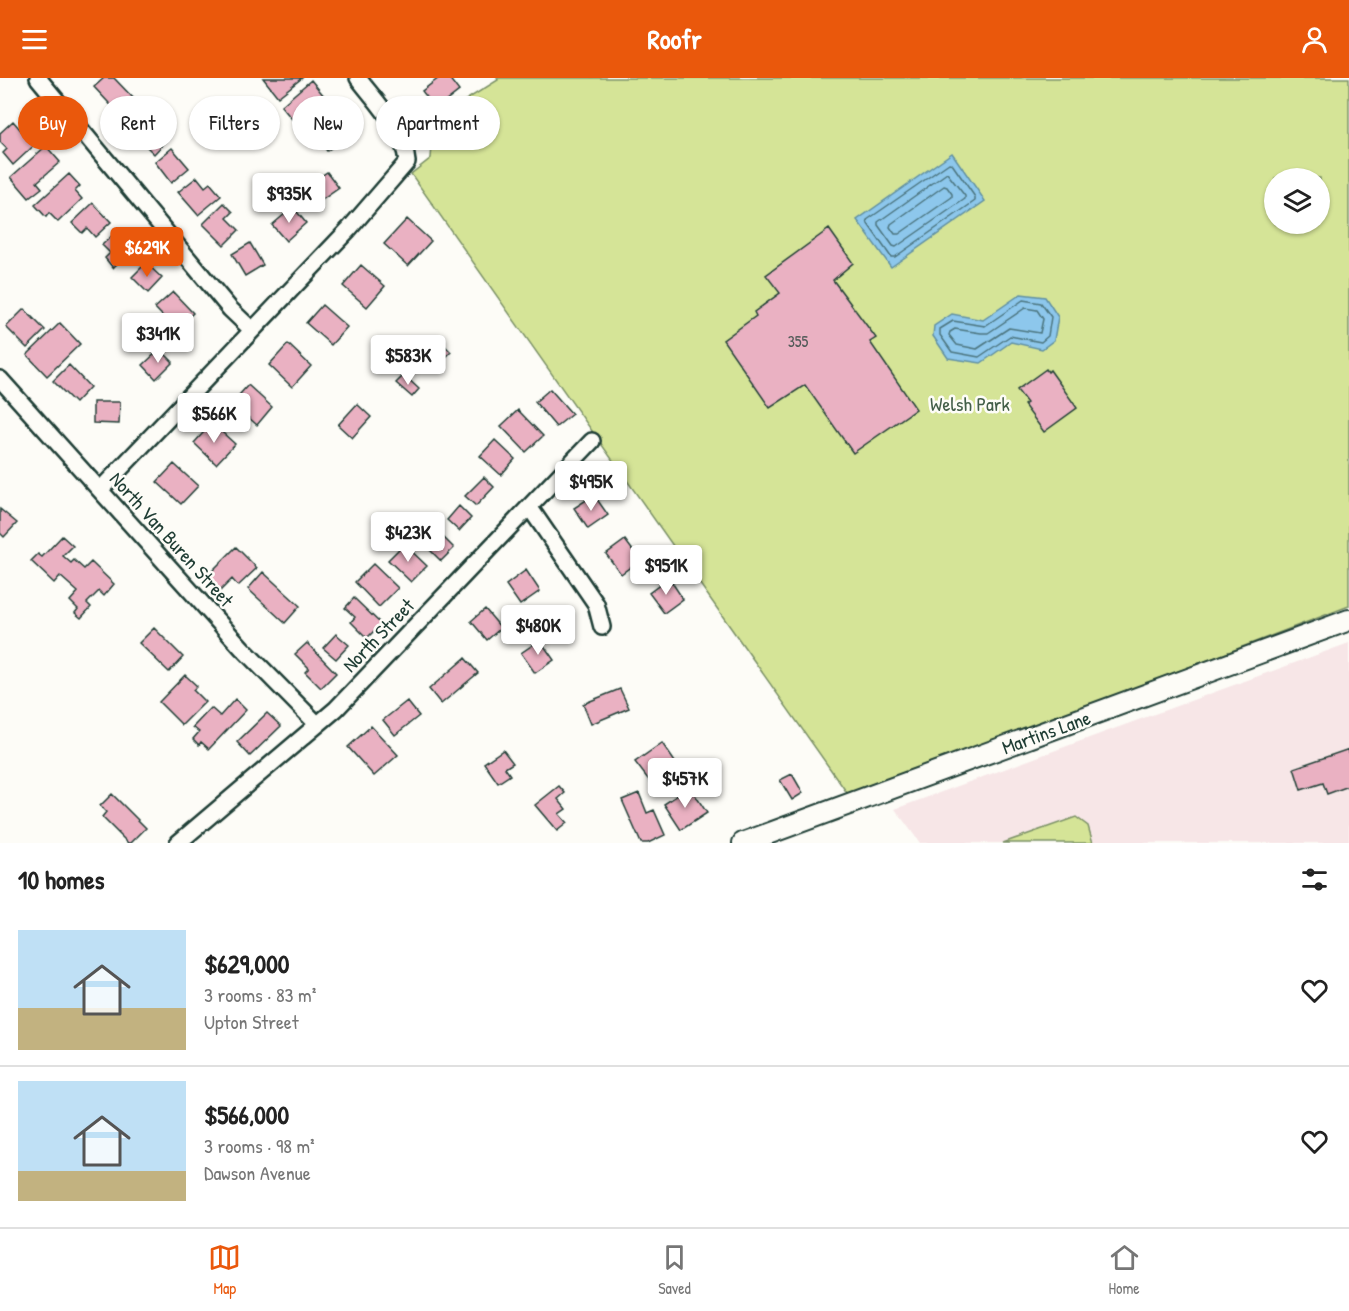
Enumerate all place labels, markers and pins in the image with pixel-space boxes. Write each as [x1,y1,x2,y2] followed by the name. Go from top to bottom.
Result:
[247,173,331,224] pin: $935K
[105,227,189,278] pin: $629K
[116,313,200,364] pin: $341K
[366,335,450,386] pin: $583K
[172,393,256,444] pin: $566K
[549,461,633,512] pin: $495K
[366,512,450,563] pin: $423K
[624,545,708,596] pin: $951K
[496,605,580,656] pin: $480K
[643,758,727,809] pin: $457K

